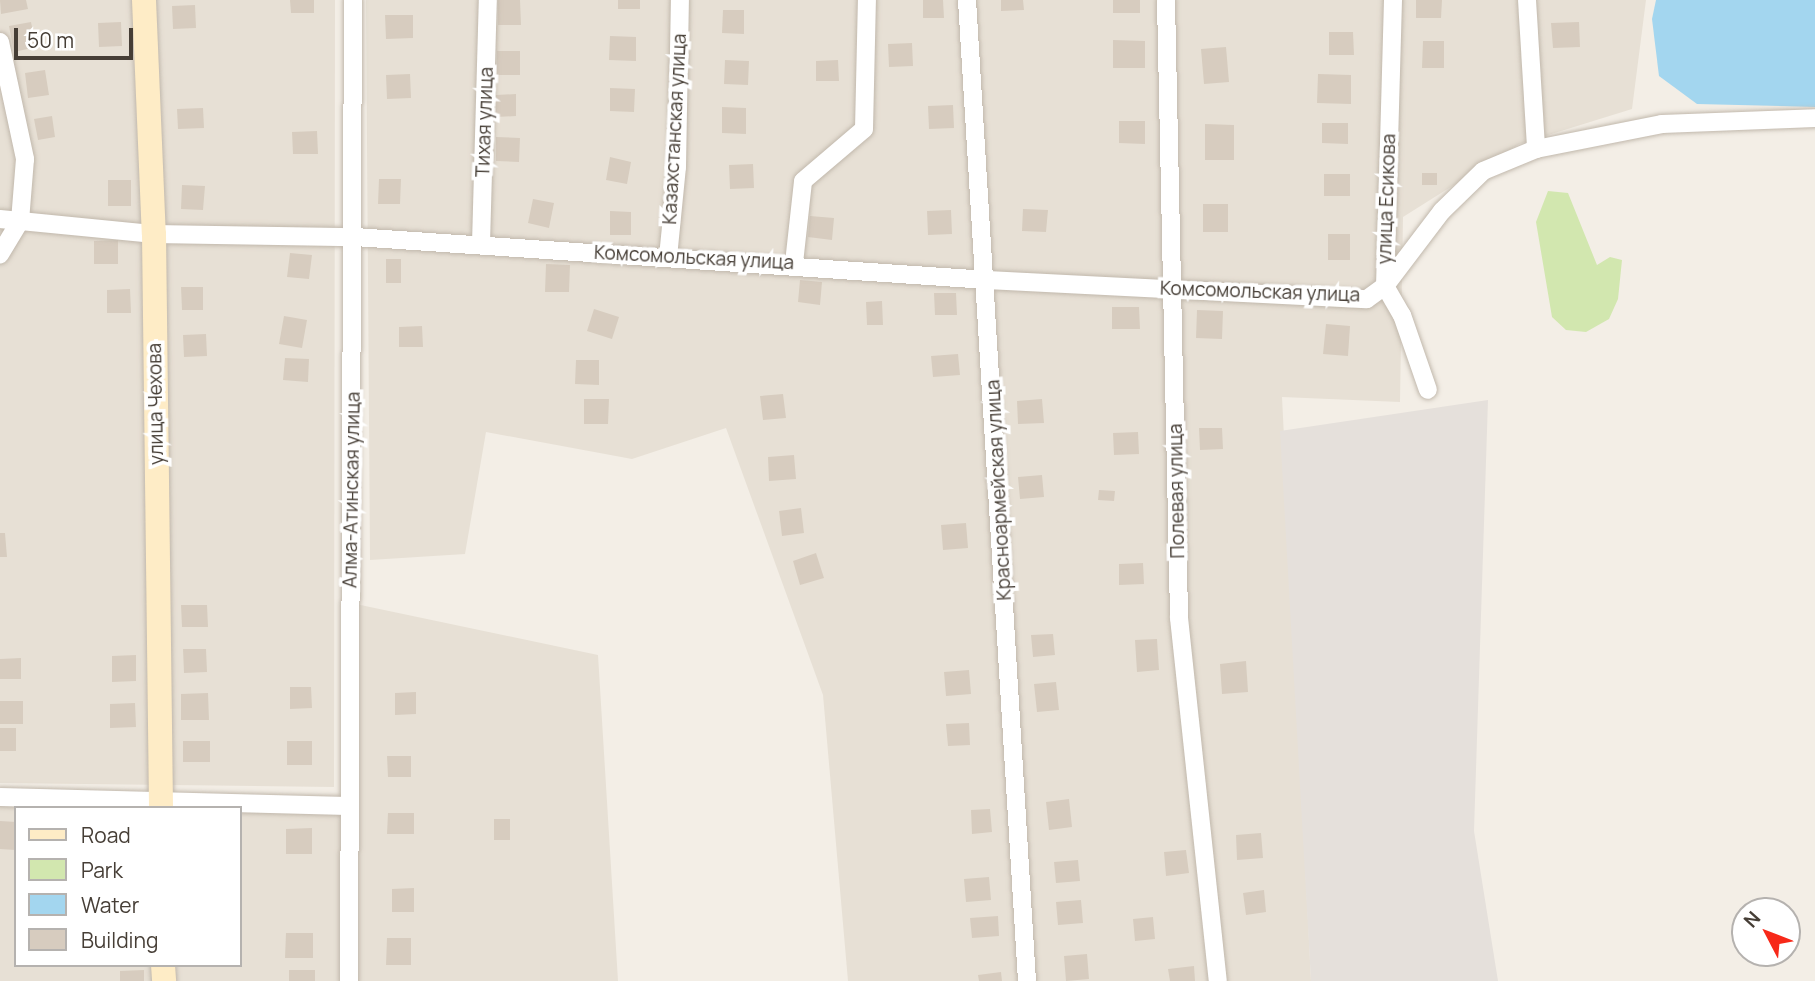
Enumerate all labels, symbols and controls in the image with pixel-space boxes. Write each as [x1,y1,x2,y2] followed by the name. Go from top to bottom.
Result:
[18,14,136,58] scale bar
[27,26,74,54] text: 50 m
[659,33,691,225] street label: Казахстанская улица
[472,66,498,178] street label: Тихая улица
[1373,133,1401,265] street label: улица Есикова
[593,241,795,275] street label: Комсомольская улица
[1160,277,1360,307] street label: Комсомольская улица
[144,343,168,465] street label: улица Чехова
[982,379,1016,601] street label: Красноармейская улица
[339,392,365,588] street label: Алма-Атинская улица
[1164,423,1190,559] street label: Полевая улица
[14,806,242,967] legend
[81,821,131,849] text: Road
[81,856,123,884] text: Park
[81,891,139,919] text: Water
[1731,897,1801,967] north arrow
[1738,906,1766,933] text: N
[81,926,158,954] text: Building

